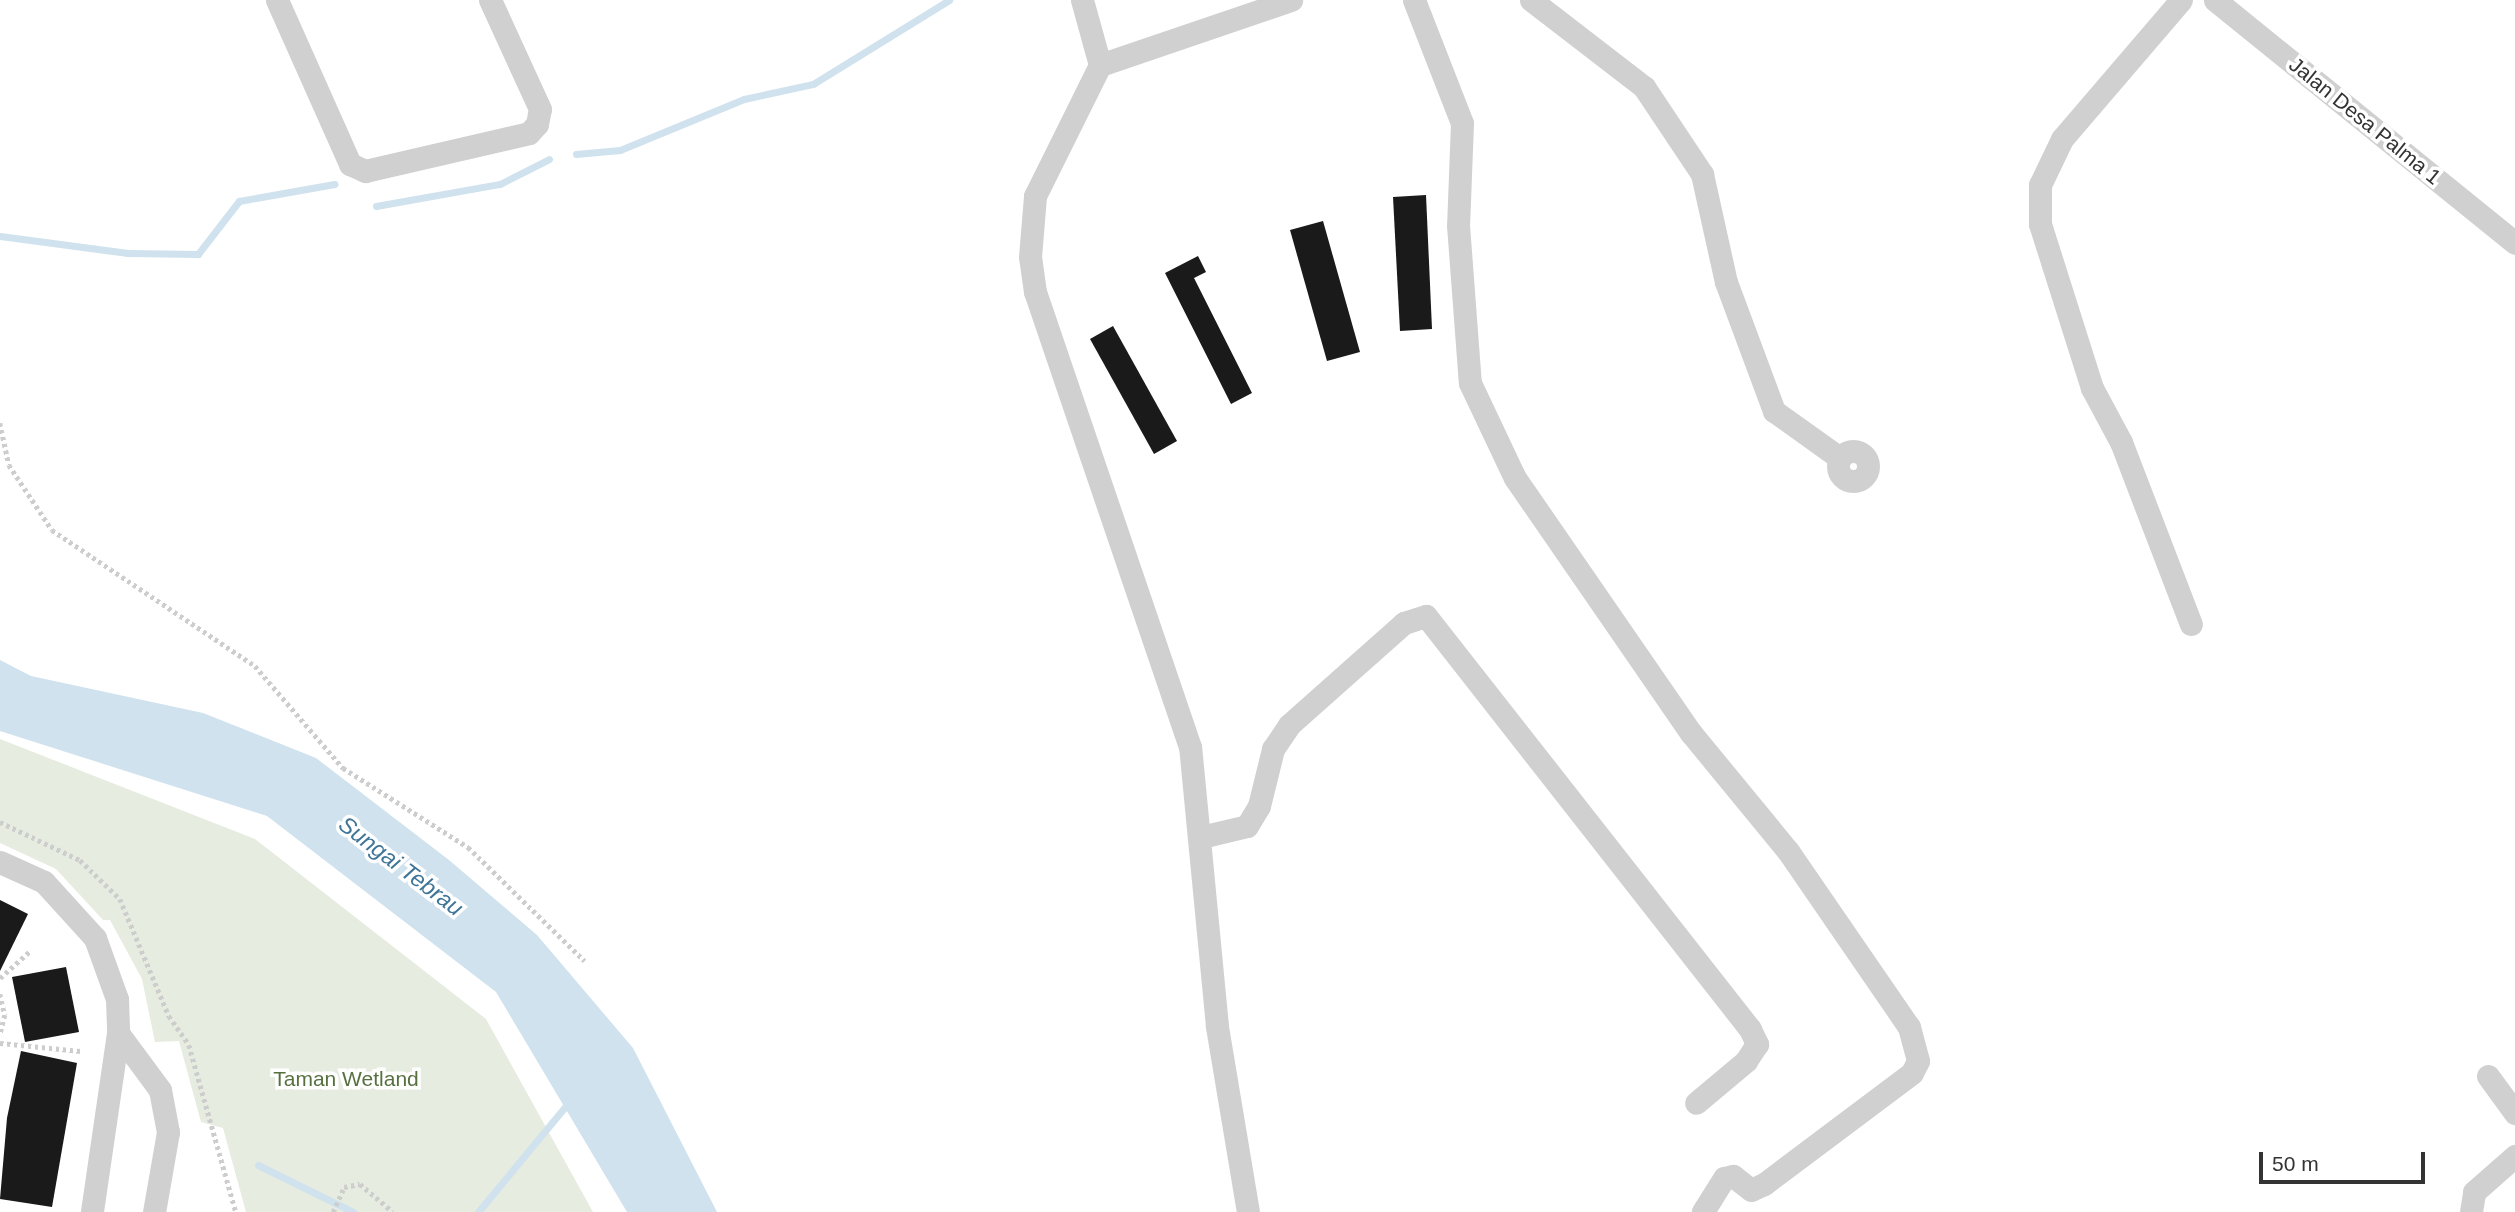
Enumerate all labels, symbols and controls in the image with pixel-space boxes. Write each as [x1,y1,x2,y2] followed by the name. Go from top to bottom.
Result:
[2284,52,2446,190] street label: Jalan Desa Palma 1
[333,810,469,922] water label: Sungai Tebrau
[273,1066,419,1092] park label: Taman Wetland
[2263,1138,2429,1182] scale bar
[2272,1152,2319,1175] text: 50 m

